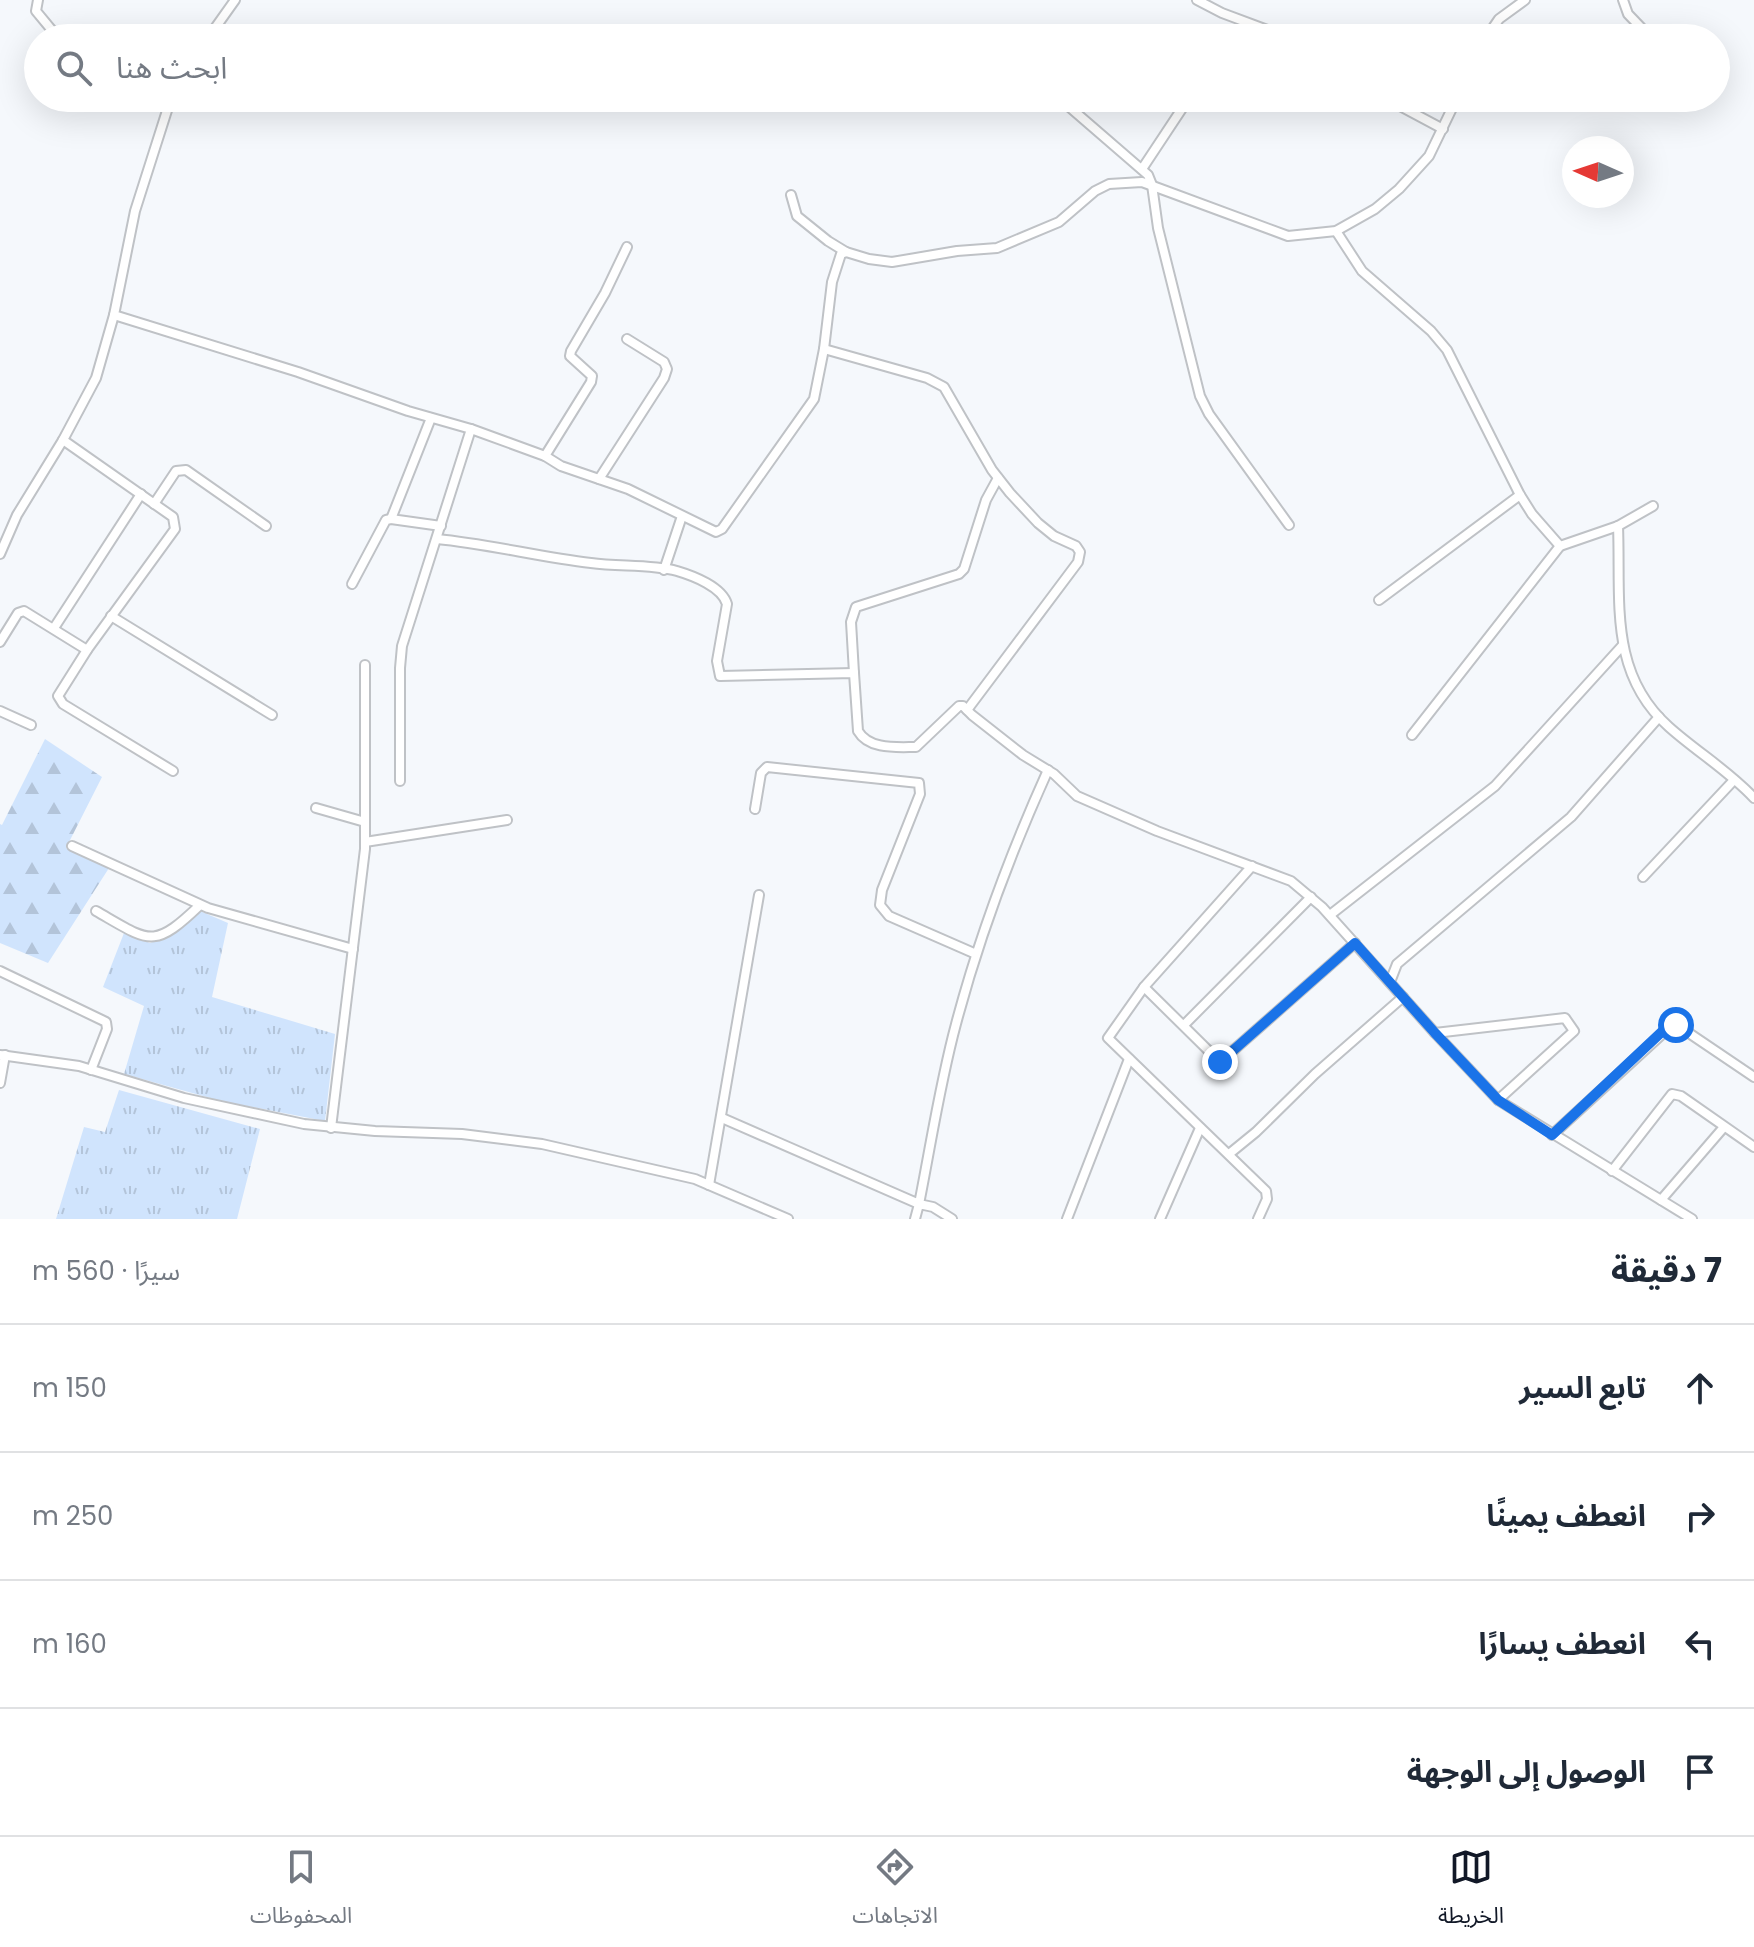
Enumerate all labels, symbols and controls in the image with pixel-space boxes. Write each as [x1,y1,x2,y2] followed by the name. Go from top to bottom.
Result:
[24,24,1730,112] search box
[52,46,96,90] icon: search
[116,46,227,89] text: ابحث هنا
[1562,136,1634,208] north arrow
[1658,1007,1694,1043] route start
[1202,1044,1238,1080] route end
[1611,1246,1722,1294] text: 7 دقيقة
[32,1253,180,1289] text: سيرًا · 560 m
[1519,1366,1646,1409] text: تابع السير
[1678,1366,1722,1410] icon: ahead
[32,1370,107,1406] text: 150 m
[1486,1494,1646,1537] text: انعطف يمينًا
[1678,1494,1722,1538] icon: right
[32,1498,113,1534] text: 250 m
[1478,1622,1646,1665] text: انعطف يسارًا
[1678,1622,1722,1666] icon: left
[32,1626,107,1662] text: 160 m
[1407,1750,1646,1793] text: الوصول إلى الوجهة
[1678,1750,1722,1794] icon: arrive
[250,1845,352,1939] tab: المحفوظات
[852,1845,938,1939] tab: الاتجاهات
[1438,1845,1504,1939] tab: الخريطة

